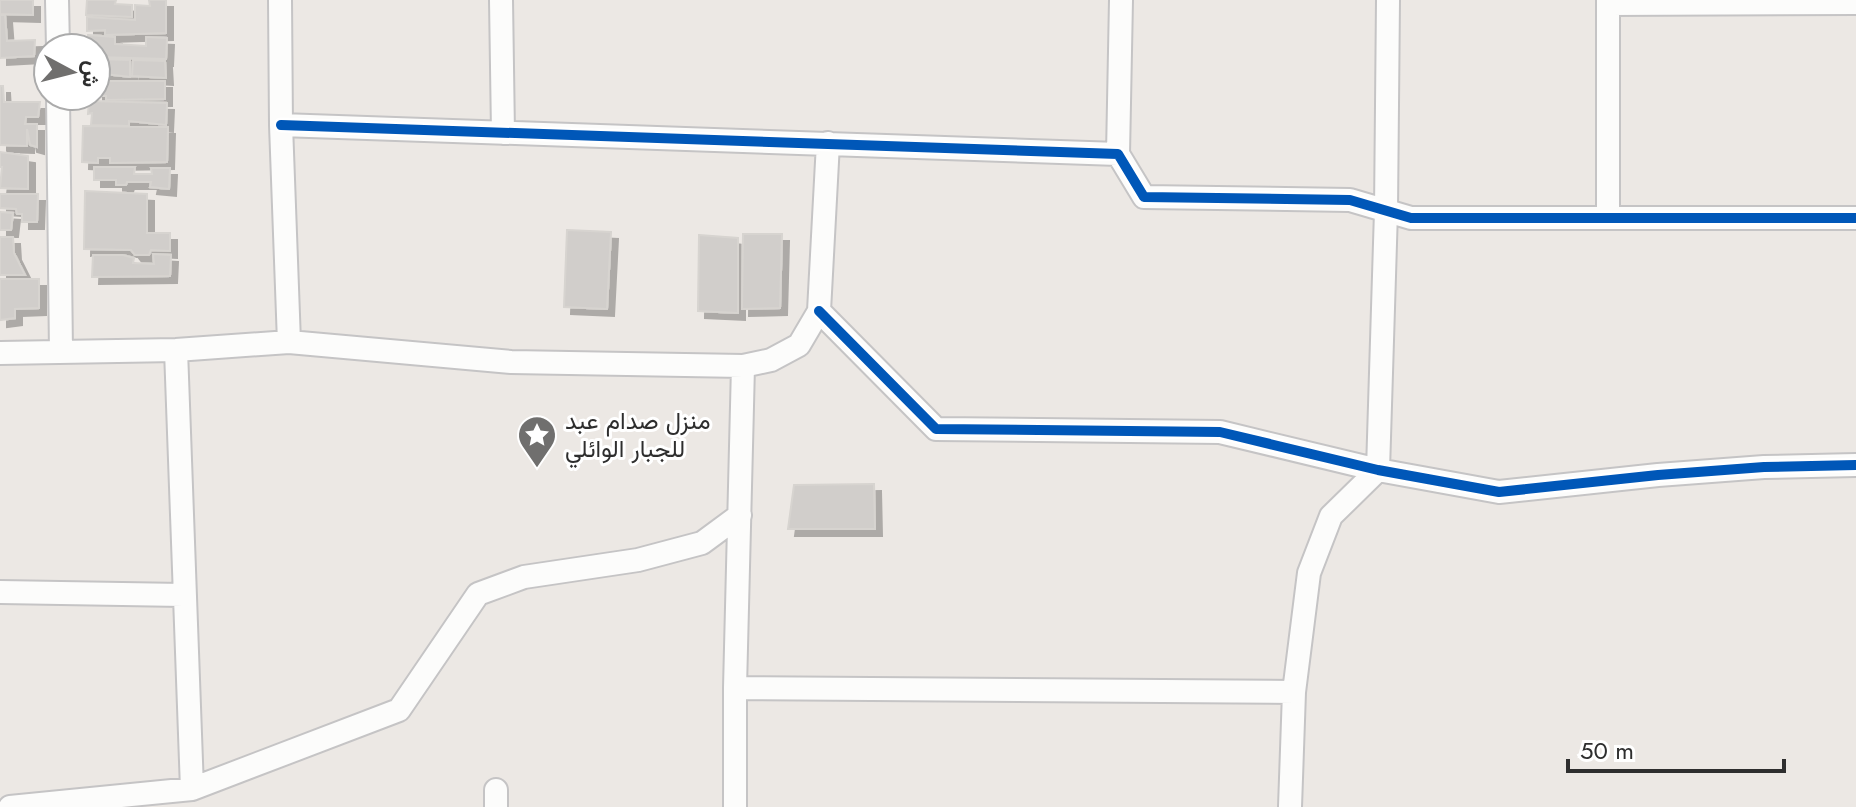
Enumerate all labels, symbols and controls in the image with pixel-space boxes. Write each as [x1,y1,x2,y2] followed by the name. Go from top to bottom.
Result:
[32,32,112,112] north arrow
[74,59,109,90] text: ش
[565,403,710,468] place label: منزل صدام عبد للجبار الوائلي
[516,414,558,469] place icon: منزل صدام عبد للجبار الوائلي
[1568,723,1784,773] scale bar
[1580,733,1634,768] text: 50 m

